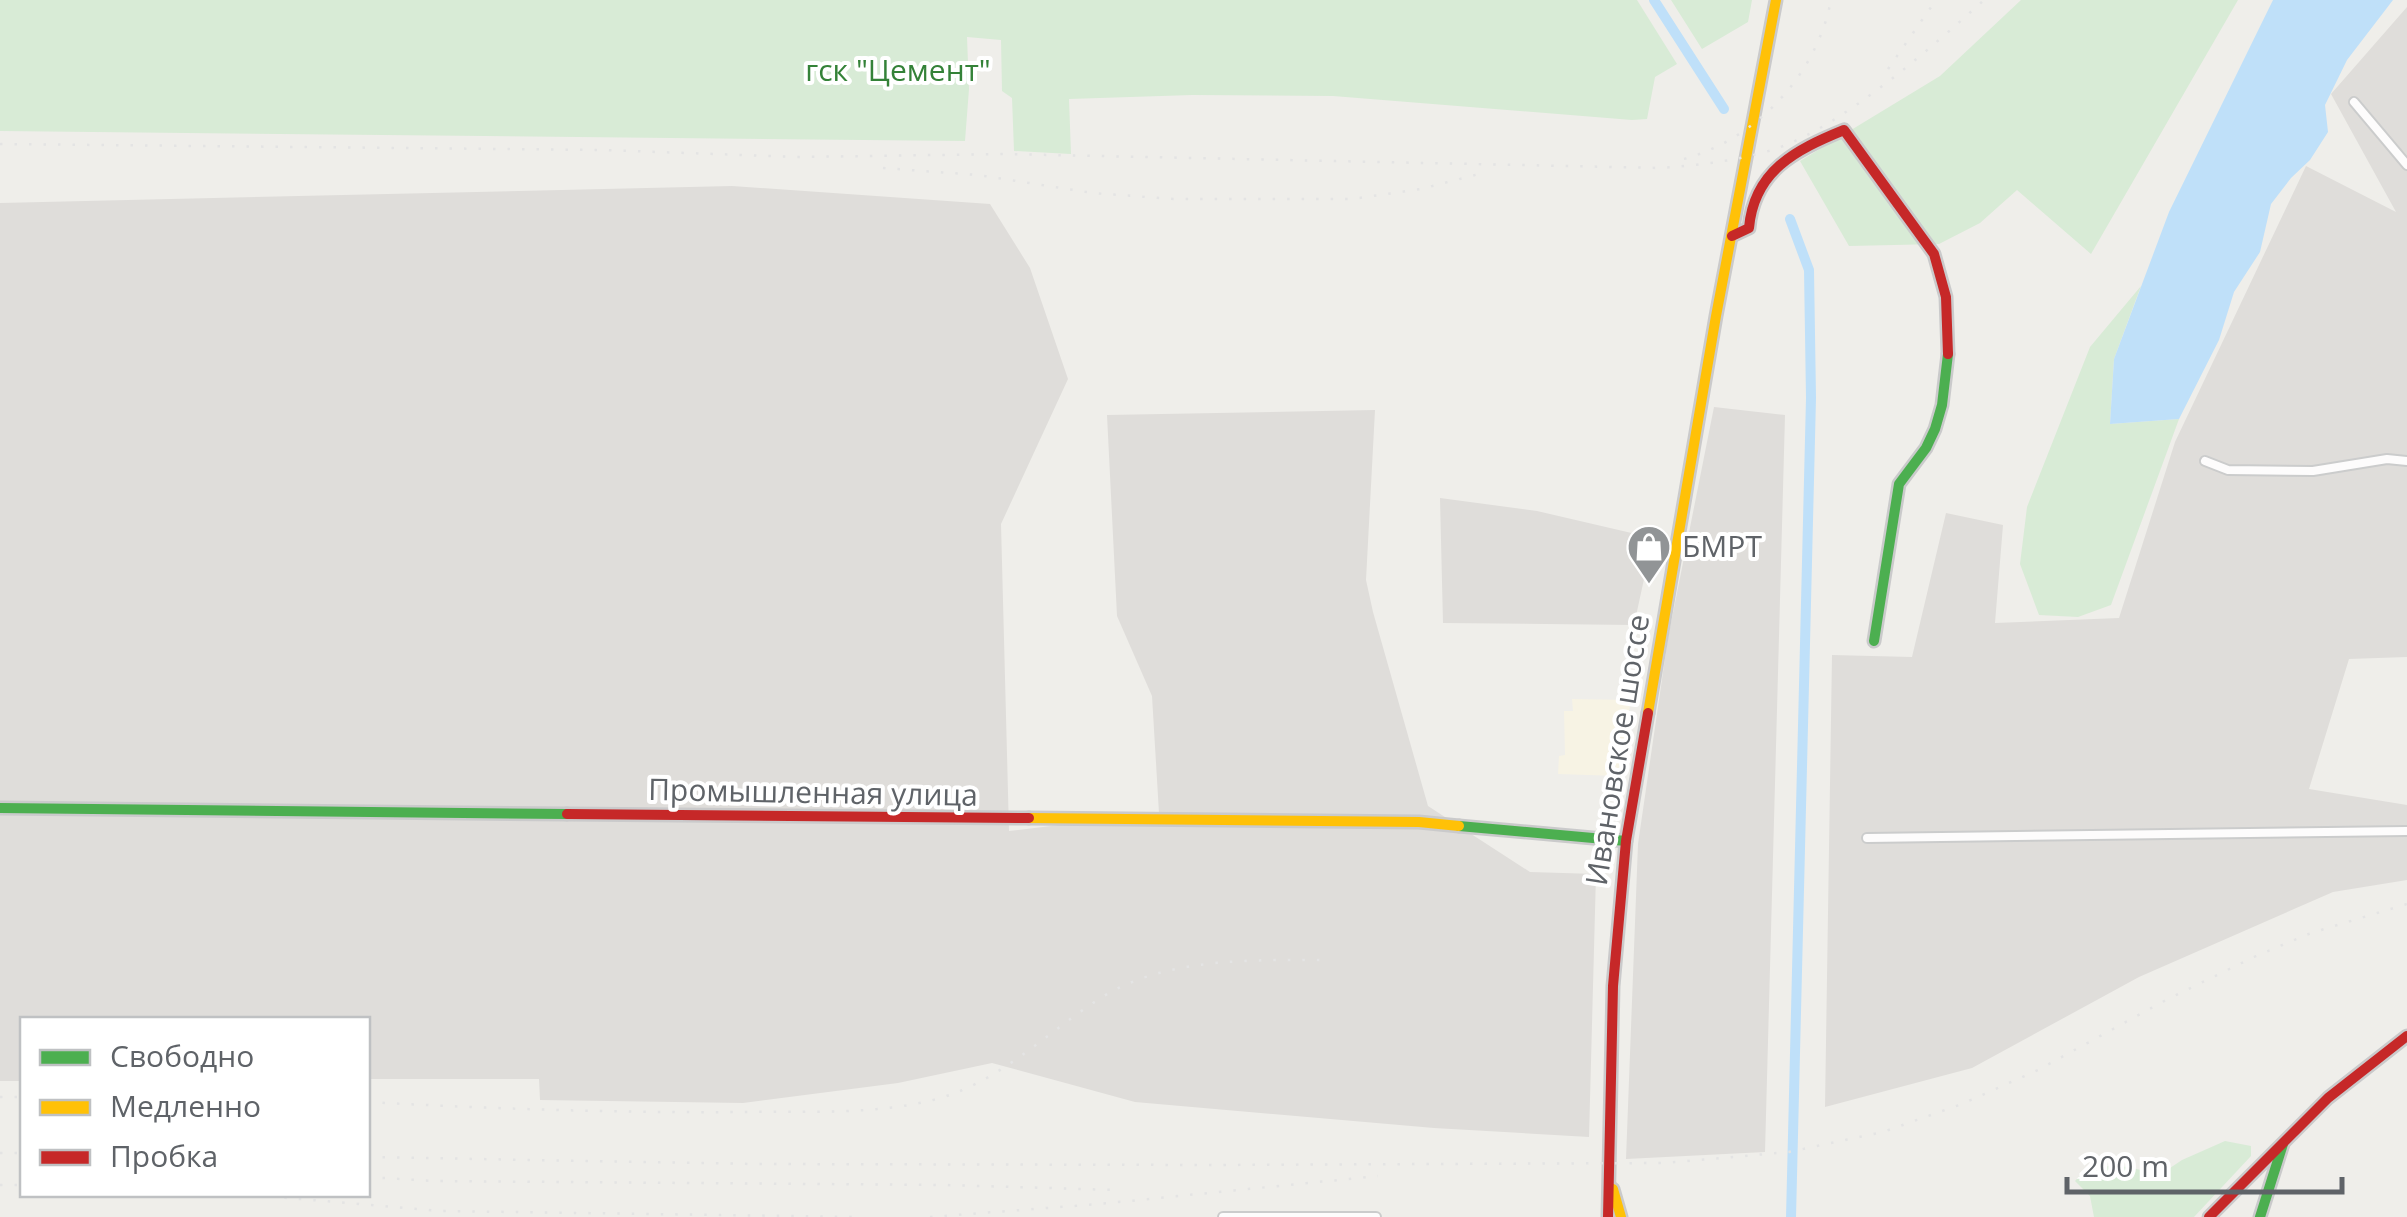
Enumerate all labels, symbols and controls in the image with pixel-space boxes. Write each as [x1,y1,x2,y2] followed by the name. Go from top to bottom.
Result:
[805,49,991,90] park label: гск "Цемент"
[1626,524,1672,585] shop icon: БМРТ
[1682,525,1762,566] place label: БМРТ
[1575,611,1658,888] street label: Ивановское шоссе
[648,768,978,815] street label: Промышленная улица
[20,1017,370,1197] legend
[110,1035,254,1076] text: Свободно
[110,1085,261,1126] text: Медленно
[2067,1132,2342,1194] scale bar
[110,1135,218,1176] text: Пробка
[2082,1145,2169,1186] text: 200 m

